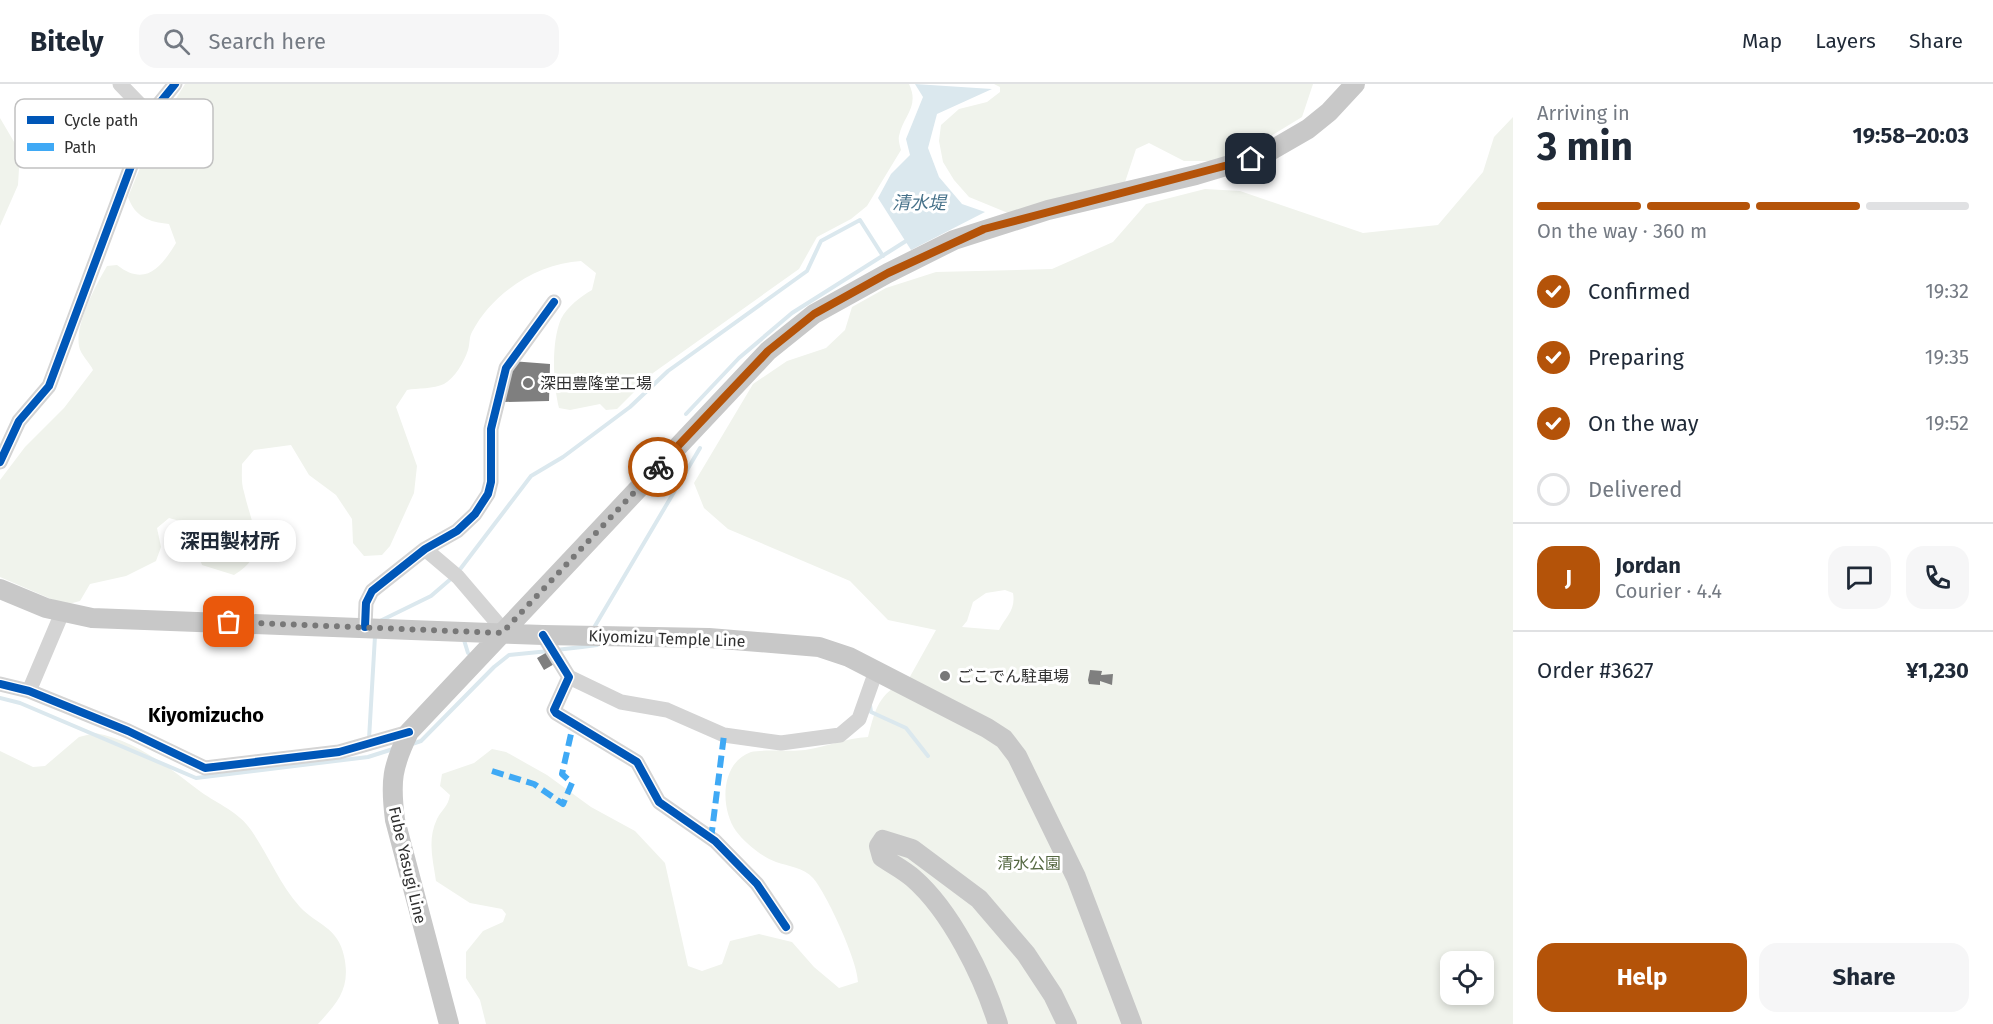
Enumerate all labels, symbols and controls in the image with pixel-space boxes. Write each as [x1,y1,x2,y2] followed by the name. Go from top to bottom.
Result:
[139,14,559,68] search box
[30,25,103,58] text: Bitely
[160,25,193,58] icon: search
[208,28,326,55] text: Search here
[1742,28,1782,54] text: Map
[1815,28,1876,54] text: Layers
[1909,28,1963,54] text: Share
[15,99,213,168] legend
[1537,101,1630,125] text: Arriving in
[64,111,138,130] text: Cycle path
[1852,122,1969,149] text: 19:58–20:03
[1537,124,1633,170] text: 3 min
[1225,133,1276,184] pin
[64,138,96,157] text: Path
[1234,142,1267,175] icon: home
[892,192,948,214] water label: 清水堤
[1537,219,1707,243] text: On the way · 360 m
[1537,275,1570,308] icon: check
[1588,278,1691,305] text: Confirmed
[1925,279,1969,303] text: 19:32
[1537,341,1570,374] icon: check
[1588,344,1684,371] text: Preparing
[1925,345,1969,369] text: 19:35
[540,374,652,393] place label: 深田豊隆堂工場
[521,376,535,390] marker: 深田豊隆堂工場
[1537,407,1570,440] icon: check
[1588,410,1699,437] text: On the way
[1925,411,1969,435] text: 19:52
[628,437,688,497] courier
[642,451,675,484] icon: bike
[1588,476,1683,503] text: Delivered
[163,520,295,562] callout: 深田製材所
[180,529,280,553] text: 深田製材所
[1828,546,1891,609] button: chat
[1906,546,1969,609] button: phone
[1615,552,1681,579] text: Jordan
[1565,564,1572,591] text: J
[1615,579,1722,603] text: Courier · 4.4
[203,596,254,647] pin
[212,605,245,638] icon: bag
[588,626,746,651] street label: Kiyomizu Temple Line
[1537,657,1654,684] text: Order #3627
[1906,657,1969,684] text: ¥1,230
[957,667,1069,686] place label: ごこでん駐車場
[938,669,952,683] marker: ごこでん駐車場
[148,703,264,727] district label: Kiyomizucho
[385,805,430,925] street label: Fube Yasugi Line
[997,854,1061,873] park label: 清水公園
[1537,943,1747,1012] button: Help
[1759,943,1969,1012] button: Share
[1440,951,1494,1005] map controls
[1440,951,1494,1005] button: locate

